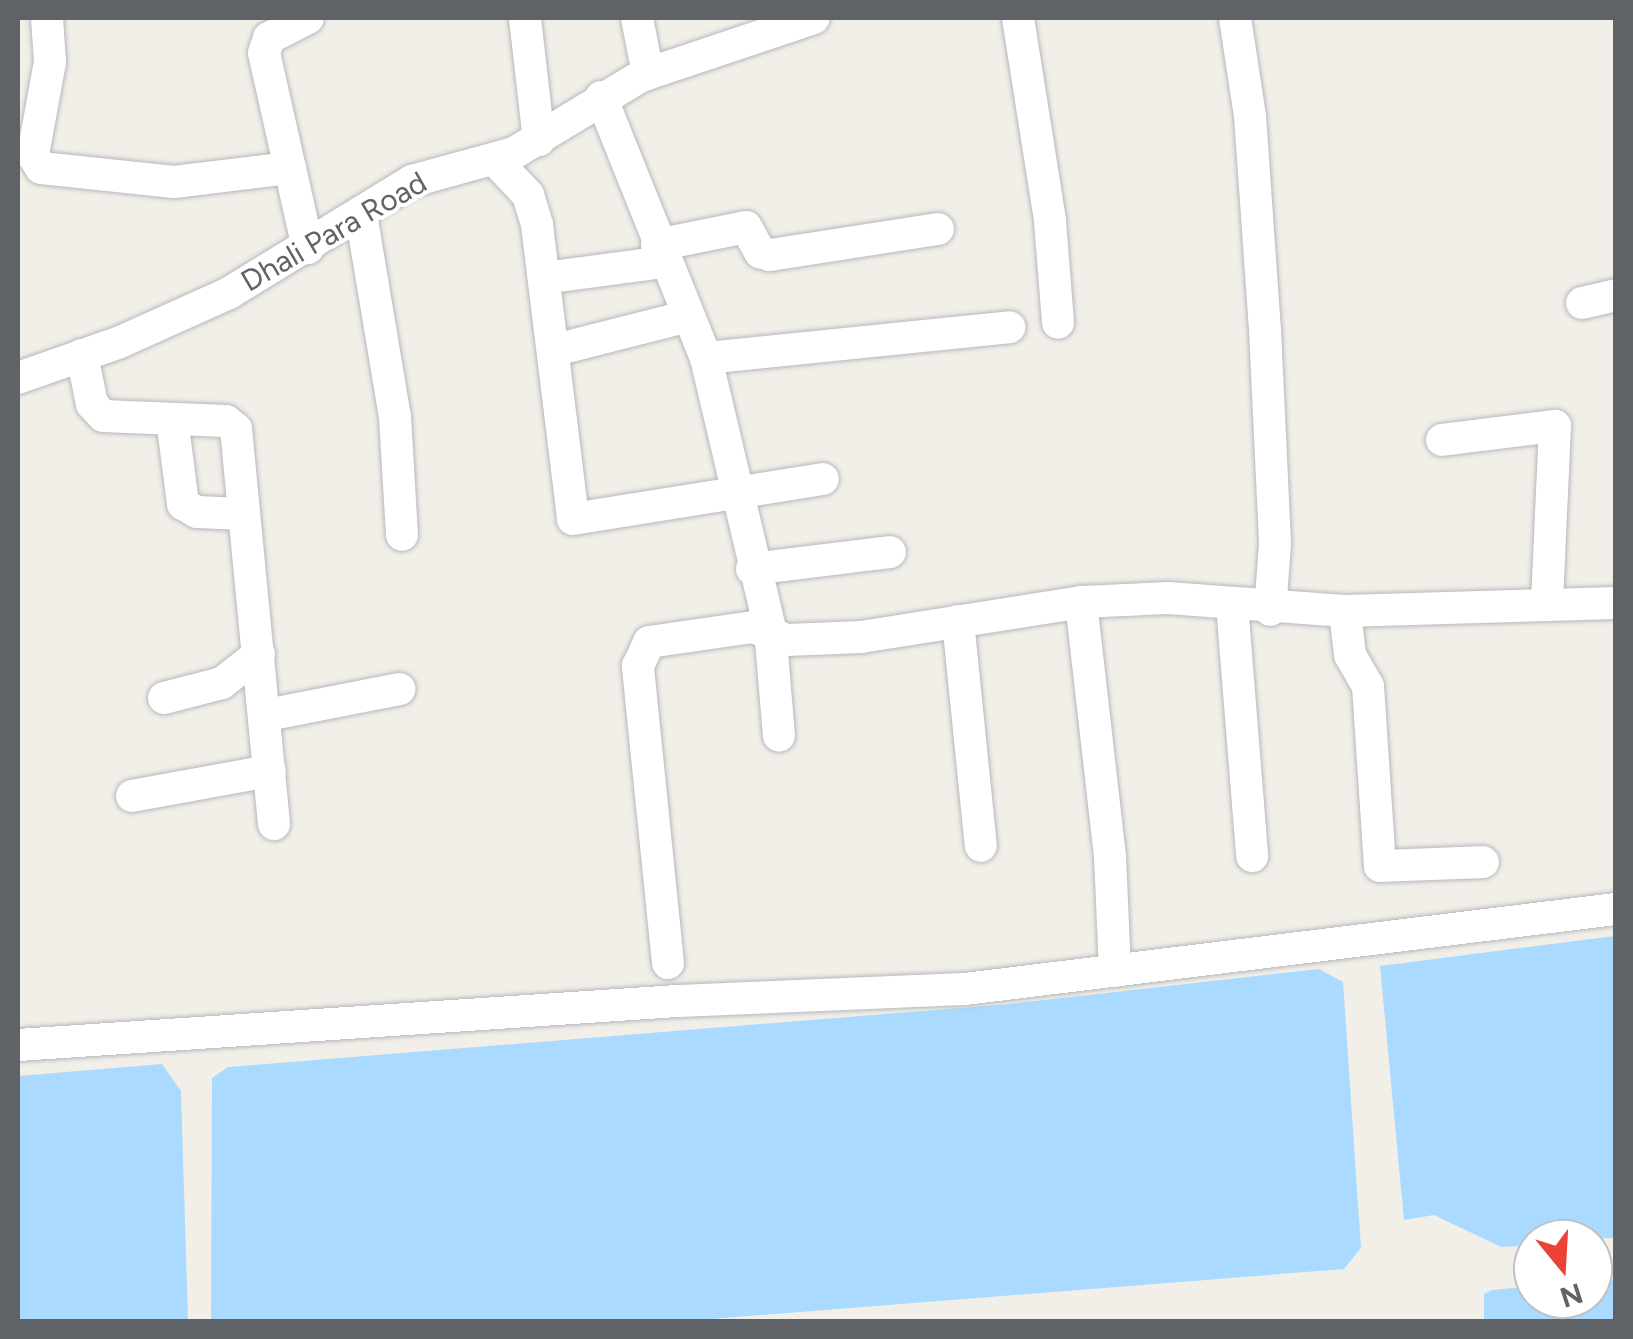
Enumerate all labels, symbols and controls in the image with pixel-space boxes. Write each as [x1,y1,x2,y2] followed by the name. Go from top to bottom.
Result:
[235,164,433,300] street label: Dhali Para Road
[1513,1219,1613,1319] north arrow
[1556,1276,1587,1315] text: N

